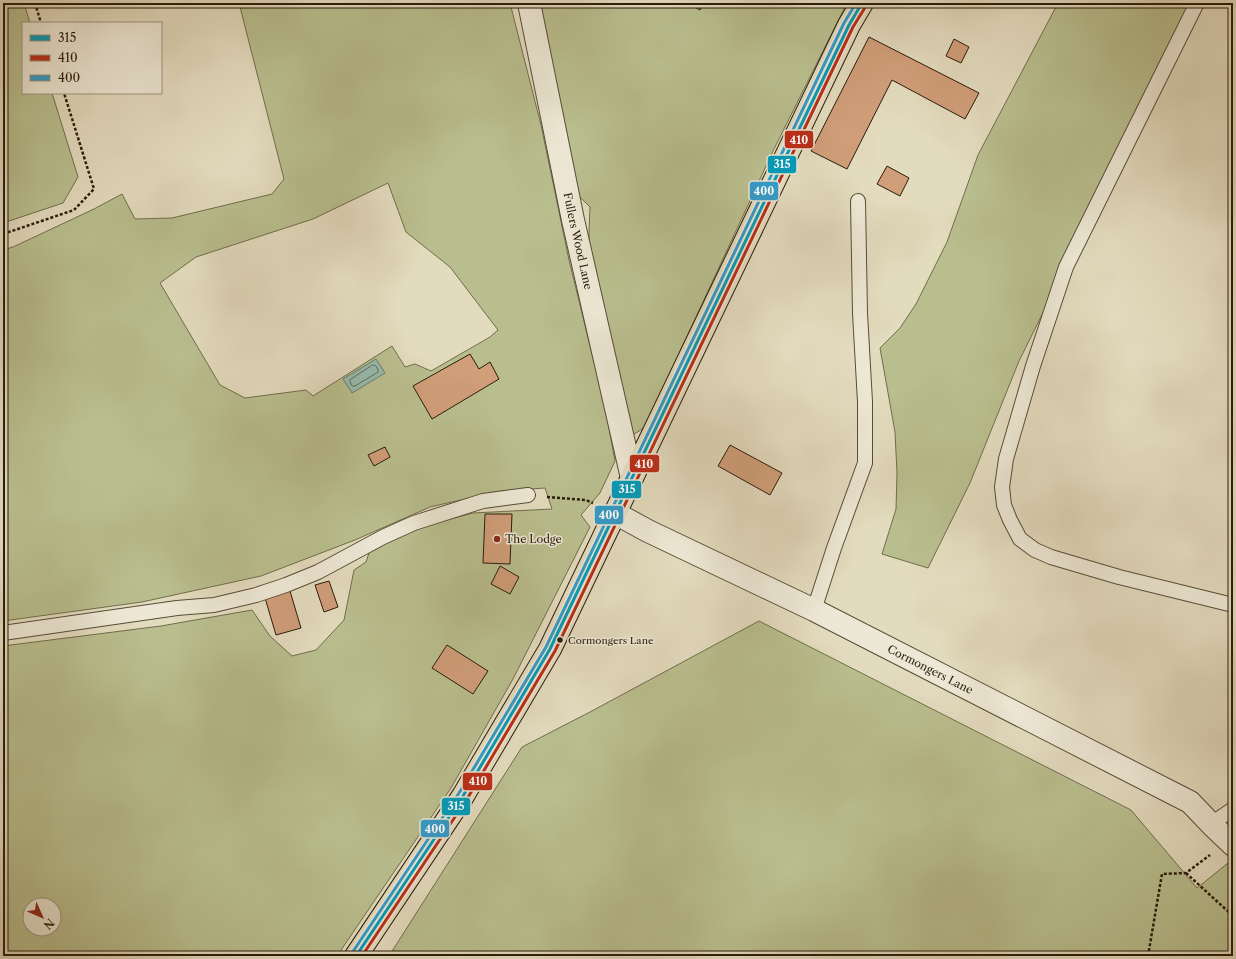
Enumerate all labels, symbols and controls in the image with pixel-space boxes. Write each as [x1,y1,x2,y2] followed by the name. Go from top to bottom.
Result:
[22,22,162,94] legend
[58,30,76,45] text: 315
[58,50,78,65] text: 410
[58,70,80,85] text: 400
[784,130,814,149] line badge: 410
[790,133,808,147] text: 410
[767,155,797,174] line badge: 315
[773,157,791,171] text: 315
[749,181,779,201] line badge: 400
[754,184,774,198] text: 400
[561,191,596,291] street label: Fullers Wood Lane
[629,454,660,473] line badge: 410
[635,457,653,471] text: 410
[611,480,642,499] line badge: 315
[618,482,636,496] text: 315
[594,505,624,525] line badge: 400
[599,508,619,522] text: 400
[505,532,562,546] place label: The Lodge
[492,534,502,544] marker: The Lodge
[568,634,654,647] place label: Cormongers Lane
[555,635,565,645] marker: Cormongers Lane
[885,642,975,697] street label: Cormongers Lane
[462,772,493,791] line badge: 410
[469,774,487,788] text: 410
[441,797,471,816] line badge: 315
[447,799,465,813] text: 315
[420,819,450,838] line badge: 400
[425,822,445,836] text: 400
[22,897,62,937] north arrow
[40,916,57,933] text: N

